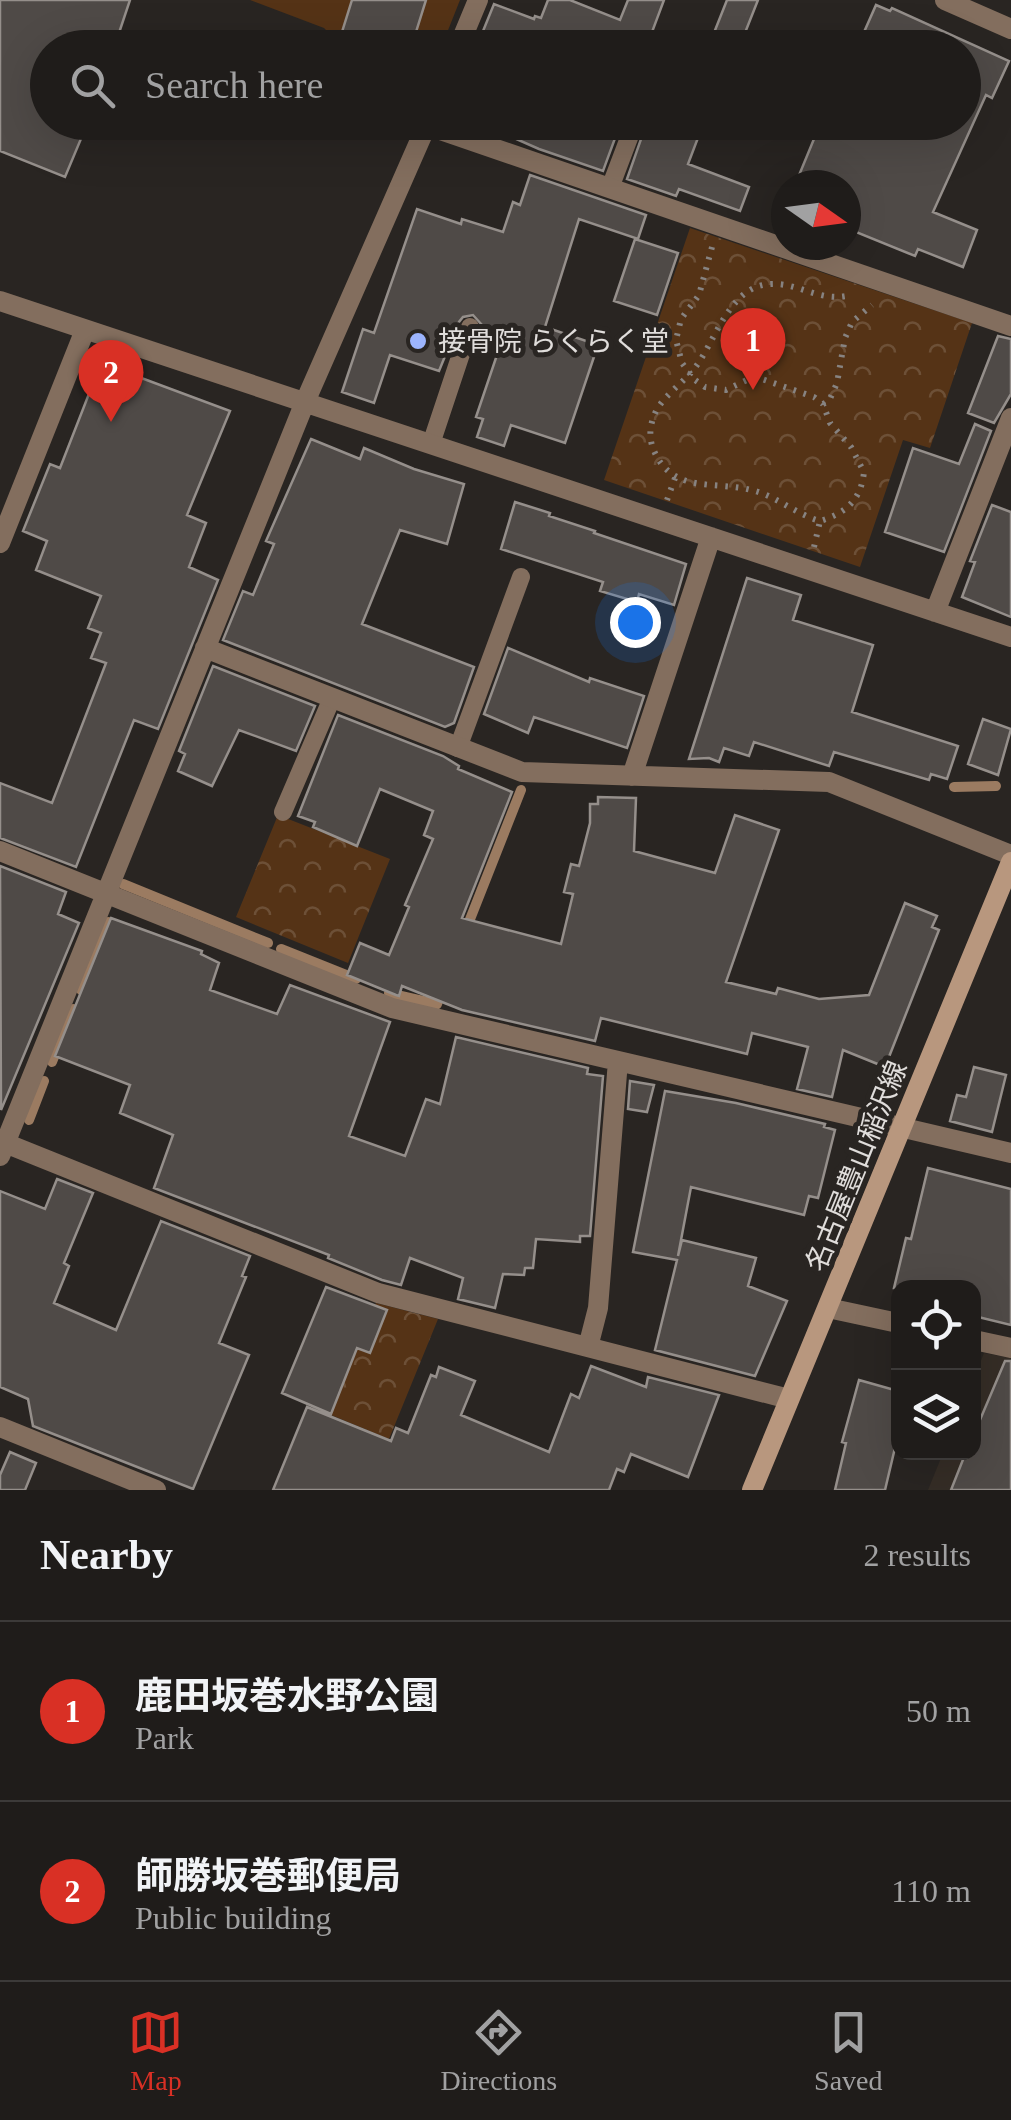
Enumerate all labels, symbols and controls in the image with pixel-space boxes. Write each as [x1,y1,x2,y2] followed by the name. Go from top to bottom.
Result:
[30,30,981,140] search box
[65,58,120,113] icon: search
[145,64,323,106] text: Search here
[771,170,861,260] north arrow
[720,308,786,390] pin: 1
[438,326,669,357] place label: 接骨院 らくらく堂
[407,330,429,352] marker: 接骨院 らくらく堂
[78,340,144,422] pin: 2
[610,597,661,648] your location
[800,1057,913,1276] street label: 名古屋豊山稲沢線
[891,1280,981,1460] map controls
[891,1280,981,1370] button: locate
[891,1370,981,1460] button: layers
[40,1532,173,1578] text: Nearby
[863,1537,971,1573] text: 2 results
[135,1675,439,1717] text: 鹿田坂巻水野公園
[65,1693,81,1729] text: 1
[906,1693,971,1729] text: 50 m
[135,1720,194,1756] text: Park
[135,1855,401,1897] text: 師勝坂巻郵便局
[65,1873,81,1909] text: 2
[891,1873,971,1909] text: 110 m
[135,1900,331,1936] text: Public building
[128,2005,183,2097] tab: Map
[440,2005,557,2097] tab: Directions
[814,2005,883,2097] tab: Saved

